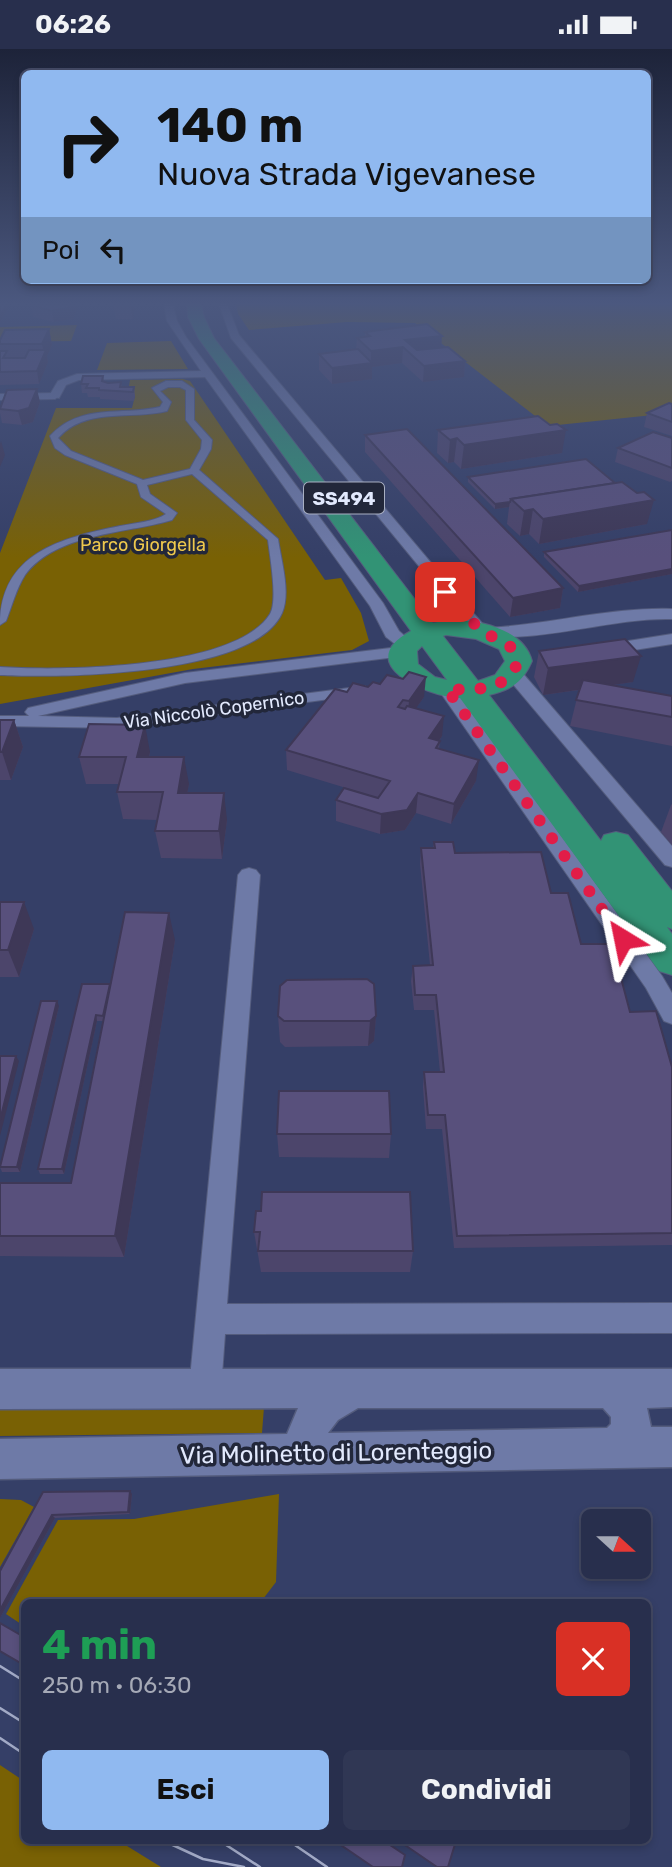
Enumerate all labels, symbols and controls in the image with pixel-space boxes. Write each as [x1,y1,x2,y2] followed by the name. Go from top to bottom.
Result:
[35,9,111,40] text: 06:26
[157,96,303,154] text: 140 m
[42,98,133,189] icon: right
[157,155,536,193] text: Nuova Strada Vigevanese
[94,231,132,269] icon: left
[42,235,80,266] text: Poi
[304,482,384,513] road number: SS494
[80,534,206,556] park label: Parco Giorgella
[415,562,475,622] pin
[426,573,464,611] icon: arrive
[122,686,306,734] street label: Via Niccolò Copernico
[586,902,660,976] position arrow
[180,1436,492,1470] street label: Via Molinetto di Lorenteggio
[581,1509,651,1579] north arrow
[581,1509,651,1579] map controls
[42,1620,157,1670] text: 4 min
[556,1622,630,1696] button: close
[42,1671,192,1699] text: 250 m · 06:30
[42,1750,329,1830] button: Esci
[343,1750,630,1830] button: Condividi

